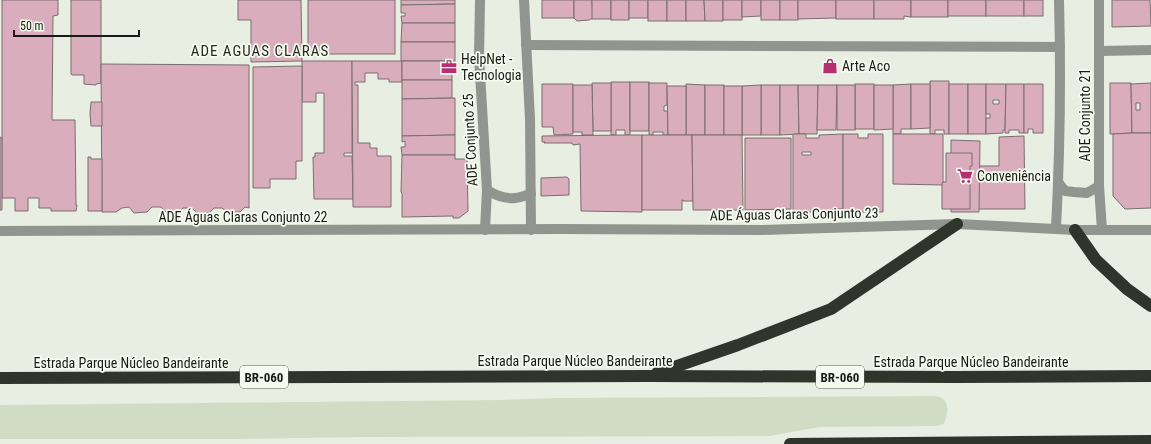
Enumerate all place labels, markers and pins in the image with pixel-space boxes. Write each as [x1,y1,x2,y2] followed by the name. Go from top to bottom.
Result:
[461,51,522,83] place label: HelpNet - Tecnologia
[821,57,839,75] shop icon: Arte Aco
[440,58,458,76] office icon: HelpNet - Tecnologia
[842,58,890,74] place label: Arte Aco
[956,167,974,185] supermarket icon: Conveniência
[977,168,1051,184] place label: Conveniência

